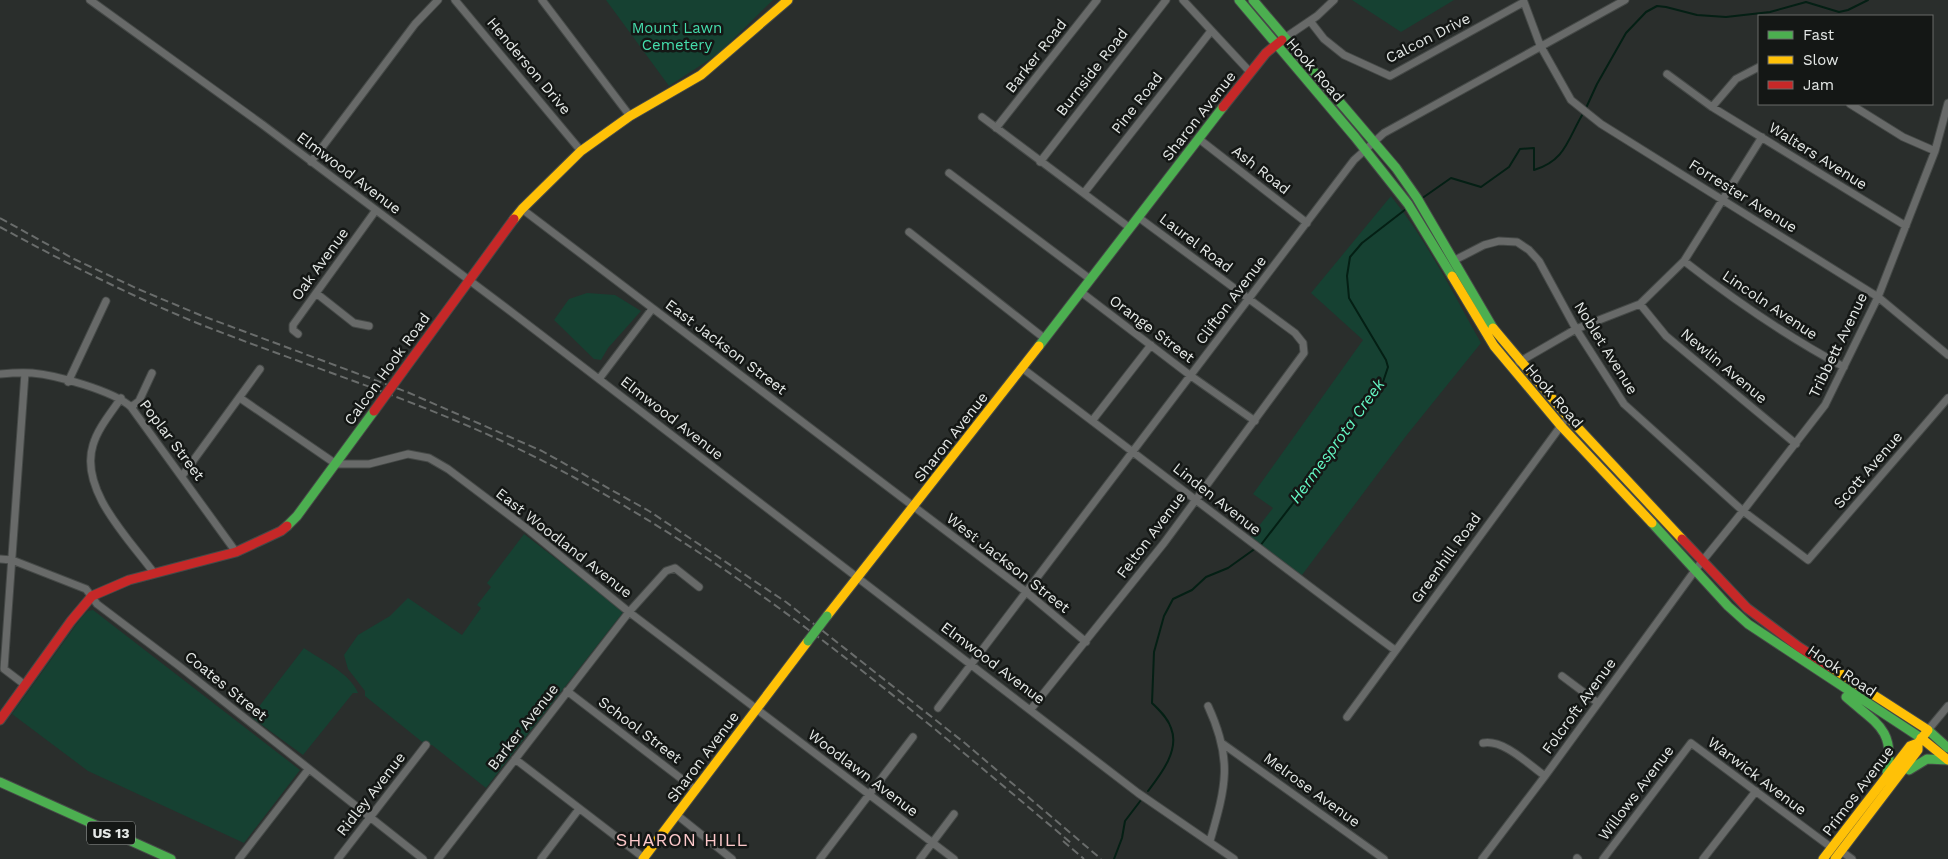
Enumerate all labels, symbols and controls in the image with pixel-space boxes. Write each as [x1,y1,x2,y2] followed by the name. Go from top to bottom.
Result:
[1383,9,1473,67] street label: Calcon Drive
[483,14,575,118] street label: Henderson Drive
[1002,15,1070,97] street label: Barker Road
[1758,15,1933,105] legend
[632,19,722,54] park label: Mount Lawn Cemetery
[1052,25,1132,119] street label: Burnside Road
[1803,26,1835,44] text: Fast
[1282,34,1348,106] street label: Hook Road
[1803,51,1839,69] text: Slow
[1158,67,1240,165] street label: Sharon Avenue
[1107,69,1167,137] street label: Pine Road
[1803,76,1834,94] text: Jam
[1765,118,1871,194] street label: Walters Avenue
[293,128,405,218] street label: Elmwood Avenue
[1228,142,1294,198] street label: Ash Road
[1686,155,1800,237] street label: Forrester Avenue
[1156,210,1236,276] street label: Laurel Road
[288,224,352,304] street label: Oak Avenue
[1192,252,1270,348] street label: Clifton Avenue
[1719,266,1821,344] street label: Lincoln Avenue
[1805,290,1871,400] street label: Tribbett Avenue
[1106,291,1199,367] street label: Orange Street
[662,296,791,399] street label: East Jackson Street
[1570,298,1642,398] street label: Noblet Avenue
[340,310,434,428] street label: Calcon Hook Road
[1677,325,1771,407] street label: Newlin Avenue
[1521,360,1587,432] street label: Hook Road
[617,372,727,464] street label: Elmwood Avenue
[1285,374,1389,507] water label: Hermesprota Creek
[910,388,992,486] street label: Sharon Avenue
[136,396,209,485] street label: Poplar Street
[1830,428,1906,512] street label: Scott Avenue
[1169,459,1265,539] street label: Linden Avenue
[492,484,636,602] street label: East Woodland Avenue
[1113,488,1189,582] street label: Felton Avenue
[943,509,1074,617] street label: West Jackson Street
[1407,509,1485,607] street label: Greenhill Road
[937,618,1049,708] street label: Elmwood Avenue
[1804,642,1880,700] street label: Hook Road
[181,647,271,725] street label: Coates Street
[1538,655,1620,757] street label: Folcroft Avenue
[484,680,562,774] street label: Barker Avenue
[595,693,686,768] street label: School Street
[663,708,743,806] street label: Sharon Avenue
[804,726,922,820] street label: Woodlawn Avenue
[1704,733,1810,819] street label: Warwick Avenue
[1594,742,1678,844] street label: Willows Avenue
[1818,742,1898,840] street label: Primos Avenue
[333,749,409,839] street label: Ridley Avenue
[1260,749,1364,831] street label: Melrose Avenue
[87,821,135,844] road number: US 13
[616,829,748,850] district label: SHARON HILL

